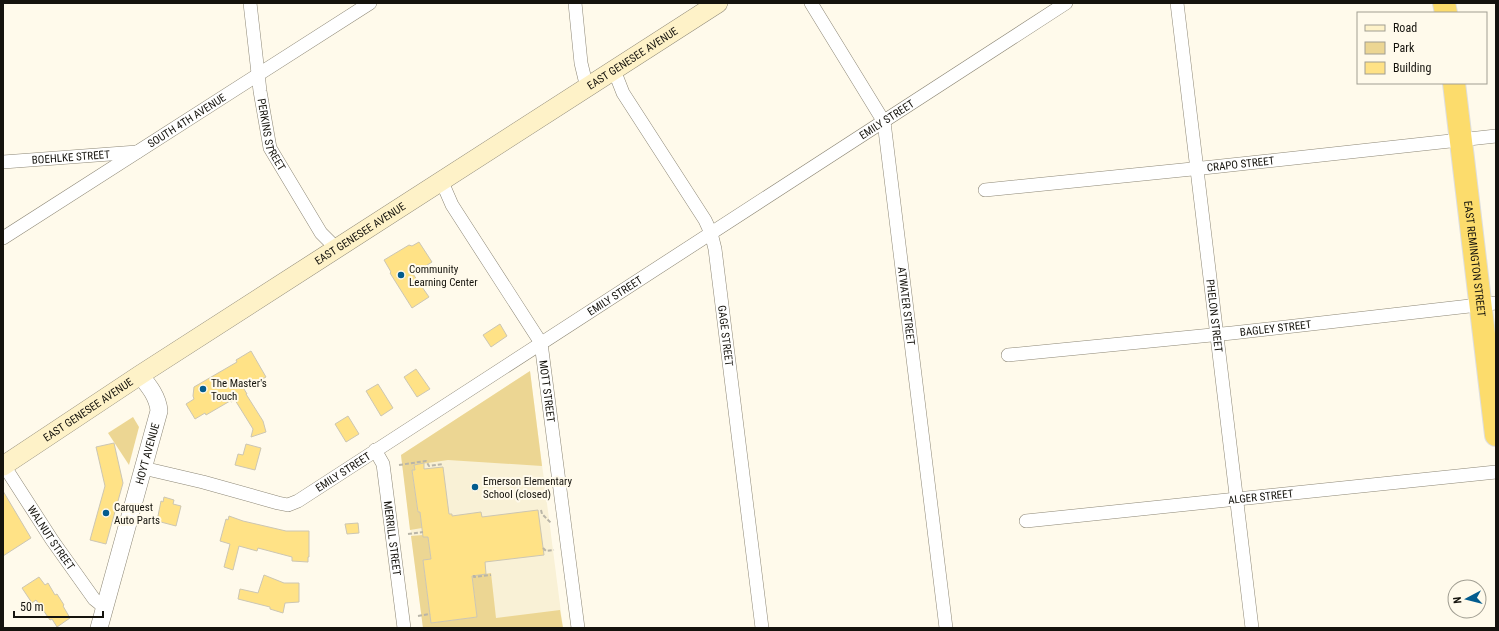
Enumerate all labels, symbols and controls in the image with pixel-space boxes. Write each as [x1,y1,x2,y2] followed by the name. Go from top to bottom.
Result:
[1357,12,1487,84] legend
[1393,21,1417,35] text: Road
[585,24,681,92] street label: EAST GENESEE AVENUE
[1393,41,1415,55] text: Park
[1393,61,1431,75] text: Building
[145,91,229,151] street label: SOUTH 4TH AVENUE
[857,97,917,142] street label: EMILY STREET
[254,98,288,173] street label: PERKINS STREET
[31,148,111,167] street label: BOEHLKE STREET
[1206,154,1275,174] street label: CRAPO STREET
[313,200,408,268] street label: EAST GENESEE AVENUE
[1461,200,1488,318] street label: EAST REMINGTON STREET
[409,263,478,289] place label: Community Learning Center
[895,266,917,346] street label: ATWATER STREET
[396,270,406,280] marker: Community Learning Center
[585,273,645,319] street label: EMILY STREET
[1203,279,1225,353] street label: PHELON STREET
[715,304,736,367] street label: GAGE STREET
[1239,318,1312,339] street label: BAGLEY STREET
[536,359,557,424] street label: MOTT STREET
[41,375,136,444] street label: EAST GENESEE AVENUE
[211,377,267,403] place label: The Master's Touch
[198,384,208,394] marker: The Master's Touch
[133,421,163,486] street label: HOYT AVENUE
[313,450,373,495] street label: EMILY STREET
[483,475,573,501] place label: Emerson Elementary School (closed)
[470,482,480,492] marker: Emerson Elementary School (closed)
[1227,487,1294,507] street label: ALGER STREET
[381,500,403,577] street label: MERRILL STREET
[114,501,160,527] place label: Carquest Auto Parts
[25,503,77,573] street label: WALNUT STREET
[101,508,111,518] marker: Carquest Auto Parts
[1447,579,1487,619] north arrow
[14,593,103,619] scale bar
[1451,596,1464,604] text: N
[20,600,44,614] text: 50 m

